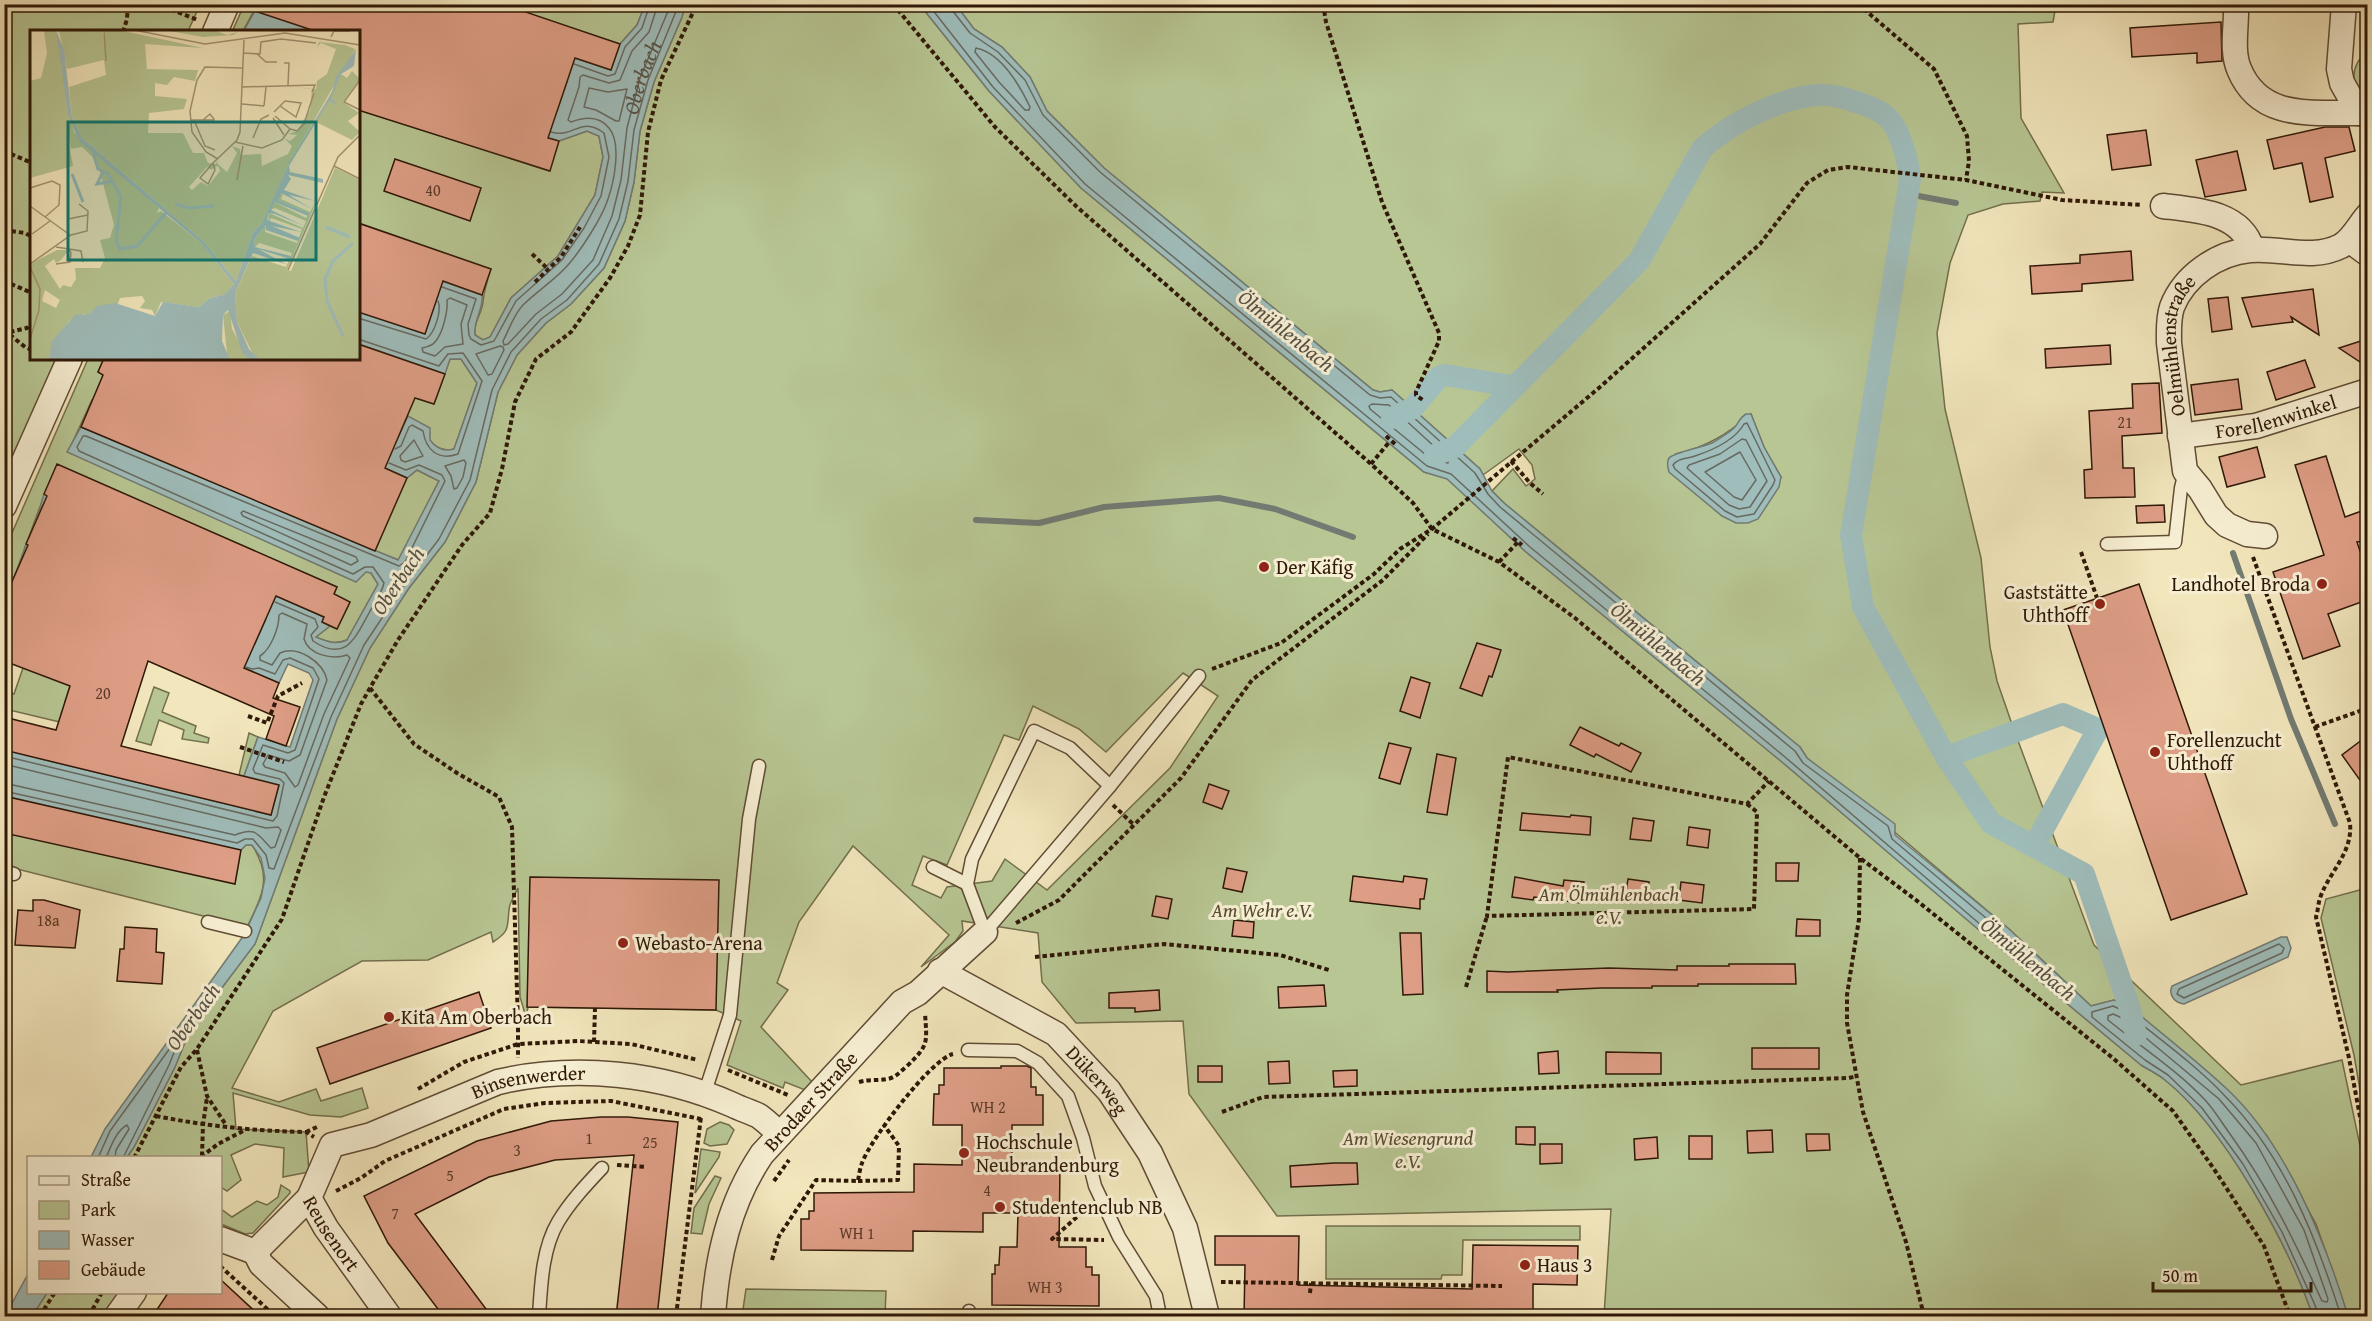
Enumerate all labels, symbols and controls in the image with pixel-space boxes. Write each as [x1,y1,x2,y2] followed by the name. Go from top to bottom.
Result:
[30,30,360,360] inset map
[615,35,669,118] water label: Oberbach
[425,178,441,202] house number: 40
[2154,267,2202,418] street label: Oelmühlenstraße
[1231,282,1342,379] water label: Ölmühlenbach
[2214,387,2340,445] street label: Forellenwinkel
[2117,410,2133,434] house number: 21
[363,540,432,621] water label: Oberbach
[1276,552,1354,581] place label: Der Käfig
[1257,560,1271,574] marker: Der Käfig
[2171,569,2311,598] place label: Landhotel Broda
[2004,577,2090,629] place label: Gaststätte Uhthoff
[2315,577,2329,591] marker: Landhotel Broda
[1604,594,1713,693] water label: Ölmühlenbach
[2093,597,2107,611] marker: Gaststätte Uhthoff
[95,681,111,705] house number: 20
[2167,725,2282,777] place label: Forellenzucht Uhthoff
[2148,745,2162,759] marker: Forellenzucht Uhthoff
[1538,879,1679,931] park label: Am Ölmühlenbach e.V.
[1211,895,1312,924] park label: Am Wehr e.V.
[37,908,60,932] house number: 18a
[1974,909,2083,1008] water label: Ölmühlenbach
[635,928,763,957] place label: Webasto-Arena
[616,936,630,950] marker: Webasto-Arena
[158,976,228,1057] water label: Oberbach
[401,1002,552,1031] place label: Kita Am Oberbach
[382,1010,396,1024] marker: Kita Am Oberbach
[1060,1039,1136,1120] street label: Dükerweg
[756,1044,864,1157] street label: Brodaer Straße
[466,1058,586,1106] street label: Binsenwerder
[970,1095,1006,1119] house number: WH 2
[1342,1123,1474,1175] park label: Am Wiesengrund e.V.
[585,1126,593,1150] house number: 1
[976,1127,1119,1179] place label: Hochschule Neubrandenburg
[642,1130,658,1154] house number: 25
[513,1138,521,1162] house number: 3
[957,1146,971,1160] marker: Hochschule Neubrandenburg
[27,1156,222,1294] legend
[446,1163,454,1187] house number: 5
[81,1166,131,1193] text: Straße
[983,1178,991,1202] house number: 4
[296,1190,368,1277] street label: Reusenort
[1012,1192,1163,1221] place label: Studentenclub NB
[81,1196,117,1223] text: Park
[993,1200,1007,1214] marker: Studentenclub NB
[391,1201,399,1225] house number: 7
[839,1221,875,1245] house number: WH 1
[81,1226,135,1253] text: Wasser
[1537,1250,1593,1279] place label: Haus 3
[2153,1255,2310,1293] scale bar
[81,1256,146,1283] text: Gebäude
[1518,1258,1532,1272] marker: Haus 3
[2162,1262,2198,1289] text: 50 m
[1027,1275,1063,1299] house number: WH 3

